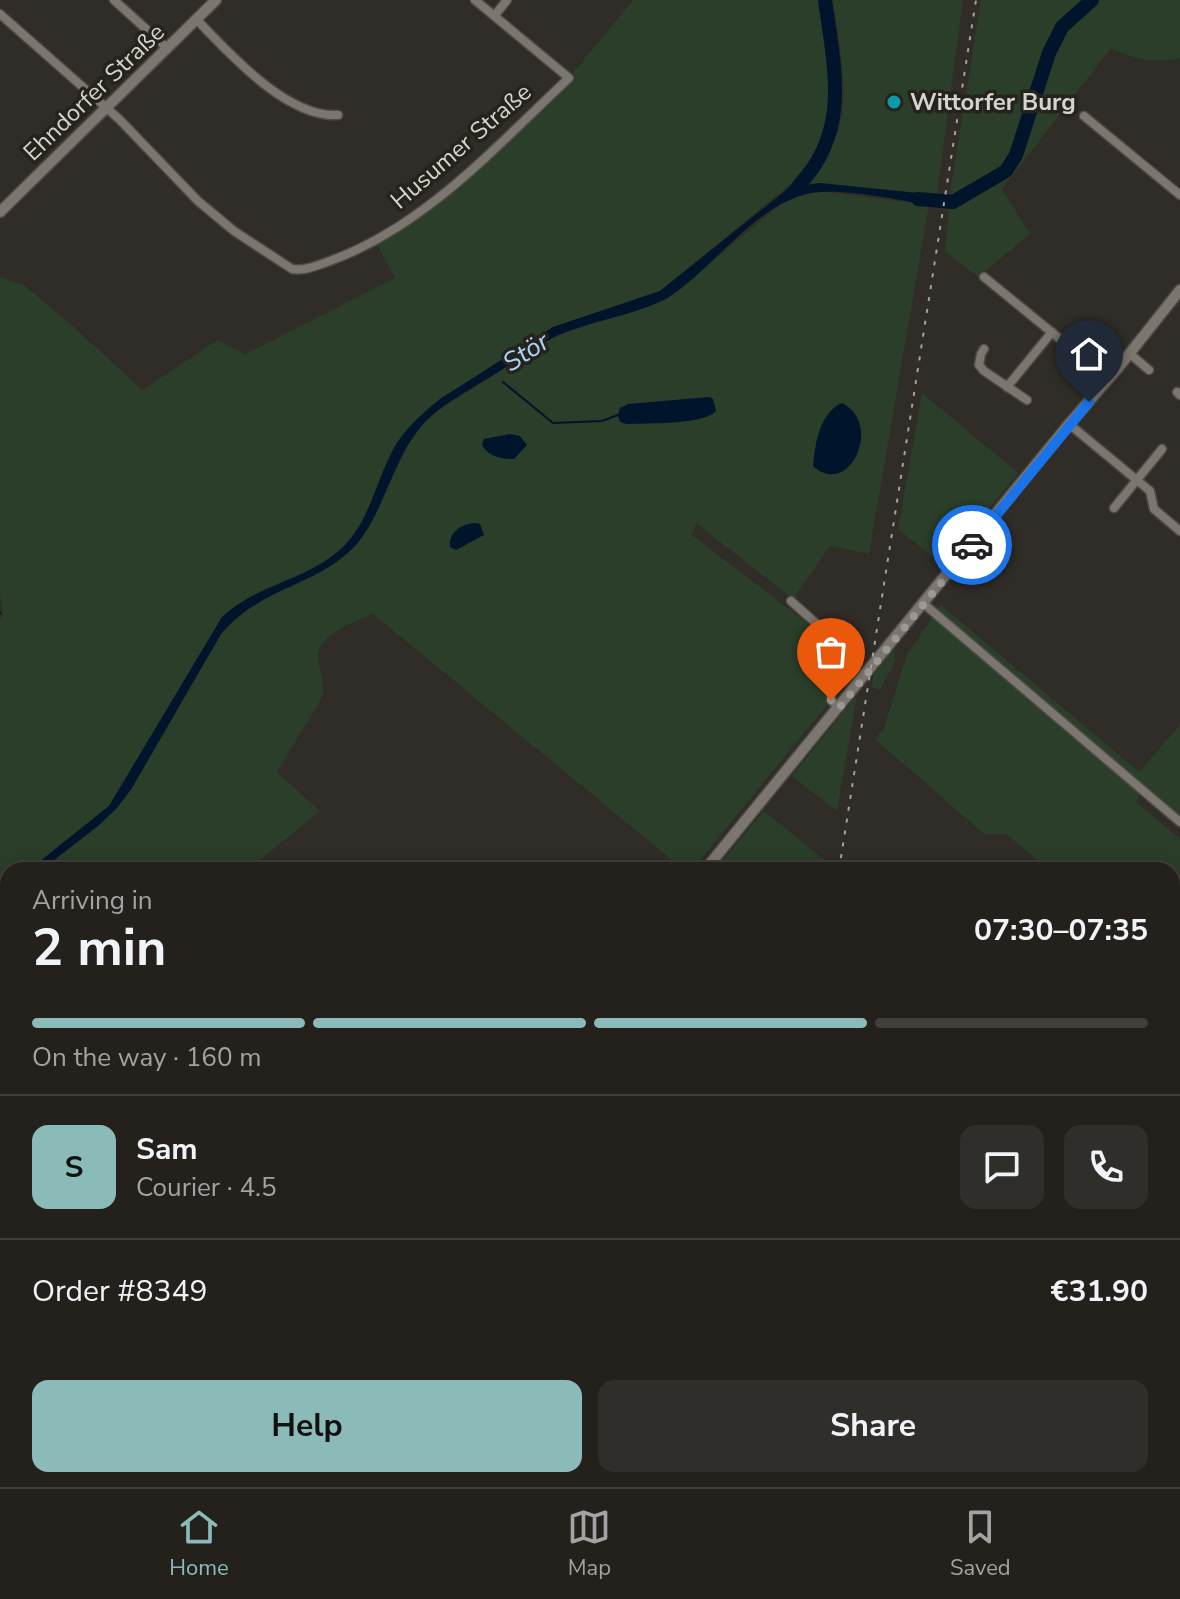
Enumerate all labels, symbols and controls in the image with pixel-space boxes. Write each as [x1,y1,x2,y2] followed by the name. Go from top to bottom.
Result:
[16,16,172,168] street label: Ehndorfer Straße
[384,76,538,216] street label: Husumer Straße
[910,86,1076,118] place label: Wittorfer Burg
[885,93,903,111] marker: Wittorfer Burg
[1055,320,1123,402] pin
[496,324,557,380] water label: Stör
[1067,332,1111,376] icon: home
[932,505,1012,585] courier
[950,523,994,567] icon: car
[797,618,865,700] pin
[809,630,853,674] icon: bag
[32,883,153,918] text: Arriving in
[974,910,1148,951] text: 07:30–07:35
[32,912,167,983] text: 2 min
[32,1040,261,1075] text: On the way · 160 m
[960,1125,1044,1209] button: chat
[1064,1125,1148,1209] button: phone
[136,1129,198,1170] text: Sam
[65,1147,83,1188] text: S
[136,1170,277,1205] text: Courier · 4.5
[32,1271,207,1312] text: Order #8349
[1051,1271,1148,1312] text: €31.90
[32,1380,582,1472] button: Help
[598,1380,1148,1472] button: Share
[169,1505,229,1583] tab: Home
[567,1505,611,1583] tab: Map
[950,1505,1011,1583] tab: Saved

